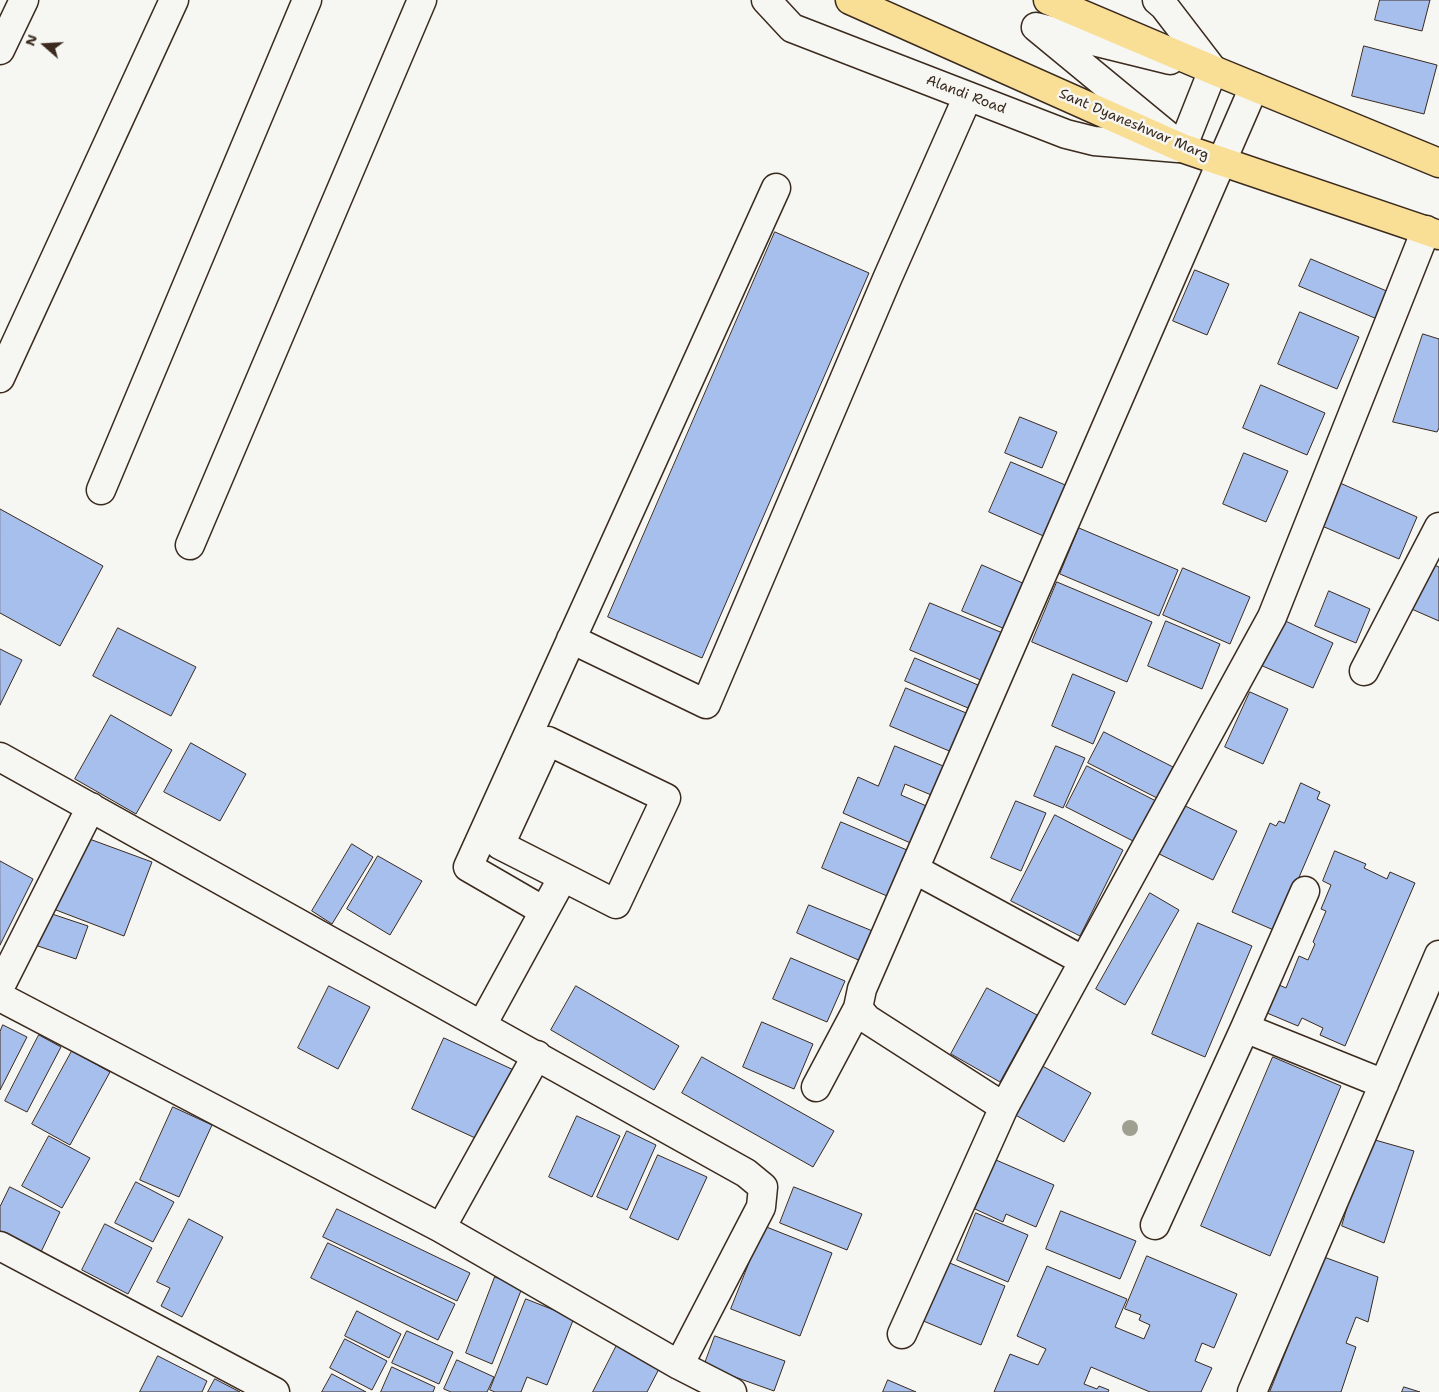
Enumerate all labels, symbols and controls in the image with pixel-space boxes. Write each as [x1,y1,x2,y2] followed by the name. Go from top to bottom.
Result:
[20,20,70,70] north arrow
[21,32,41,48] text: N
[924,72,1008,118] street label: Alandi Road
[1057,86,1211,164] street label: Sant Dyaneshwar Marg

